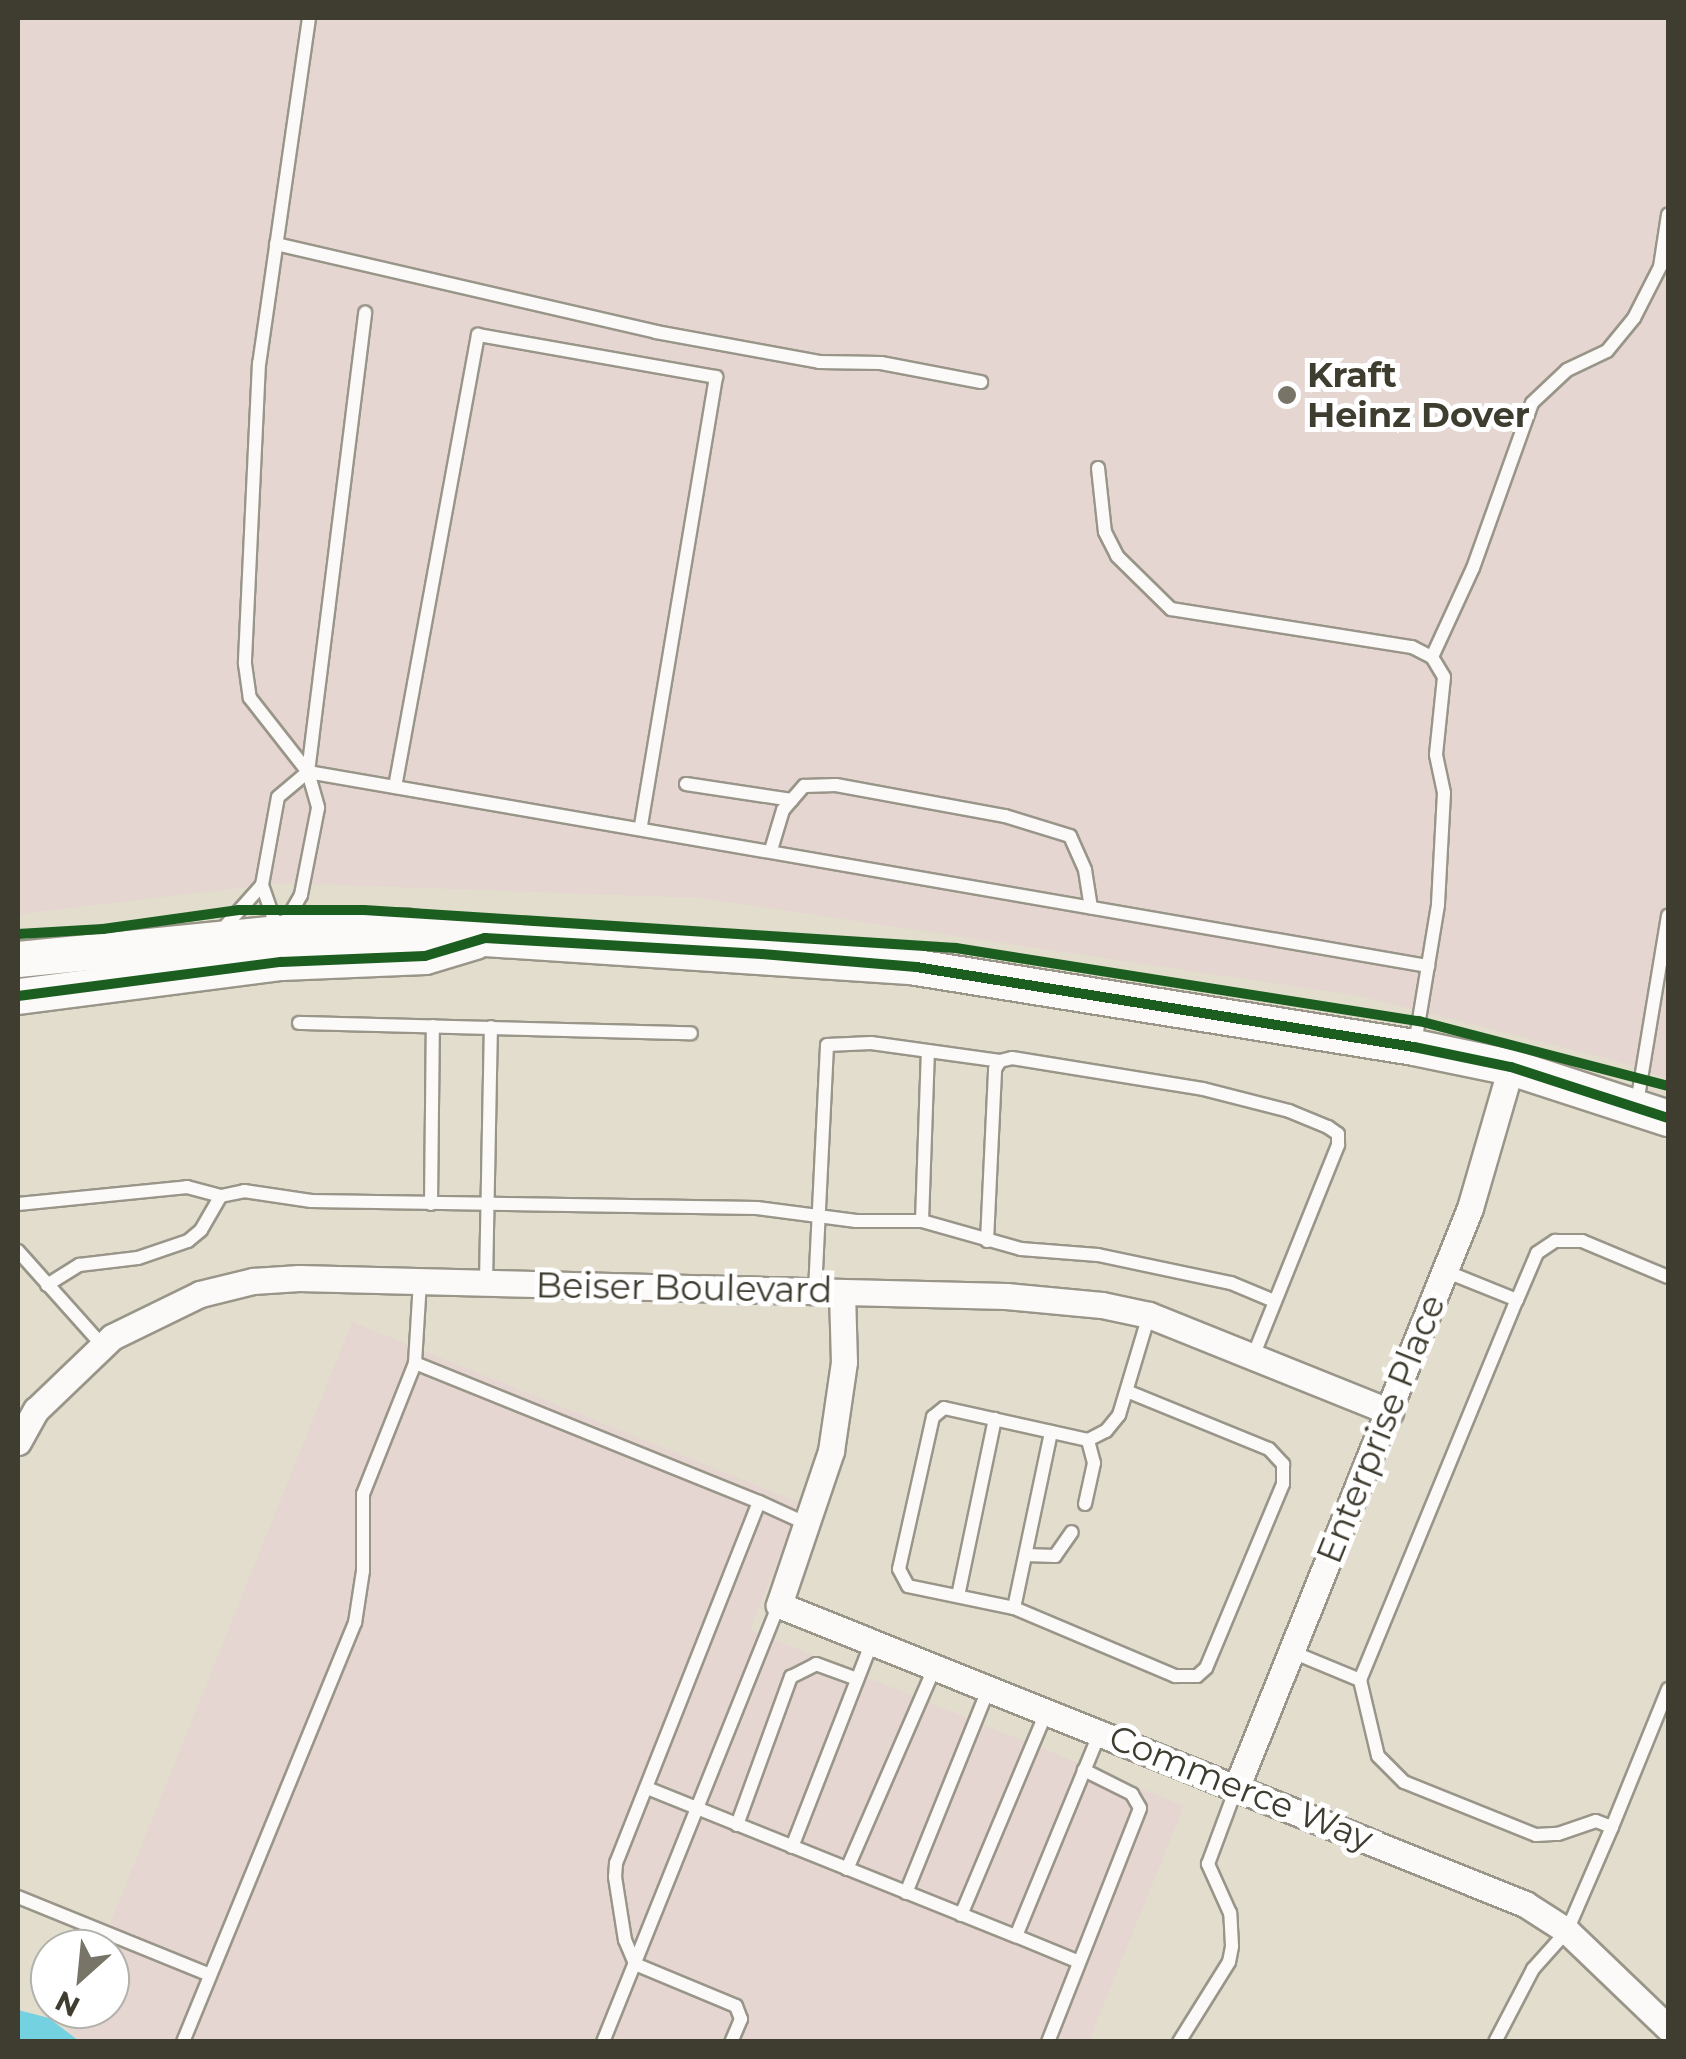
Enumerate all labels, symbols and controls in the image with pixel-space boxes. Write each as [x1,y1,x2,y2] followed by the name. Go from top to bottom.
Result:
[1307,354,1530,436] place label: Kraft Heinz Dover
[1276,384,1298,406] marker: Kraft Heinz Dover
[535,1264,833,1312] street label: Beiser Boulevard
[1308,1289,1454,1569] street label: Enterprise Place
[1103,1716,1379,1860] street label: Commerce Way
[30,1929,130,2029] north arrow
[49,1984,85,2024] text: N

